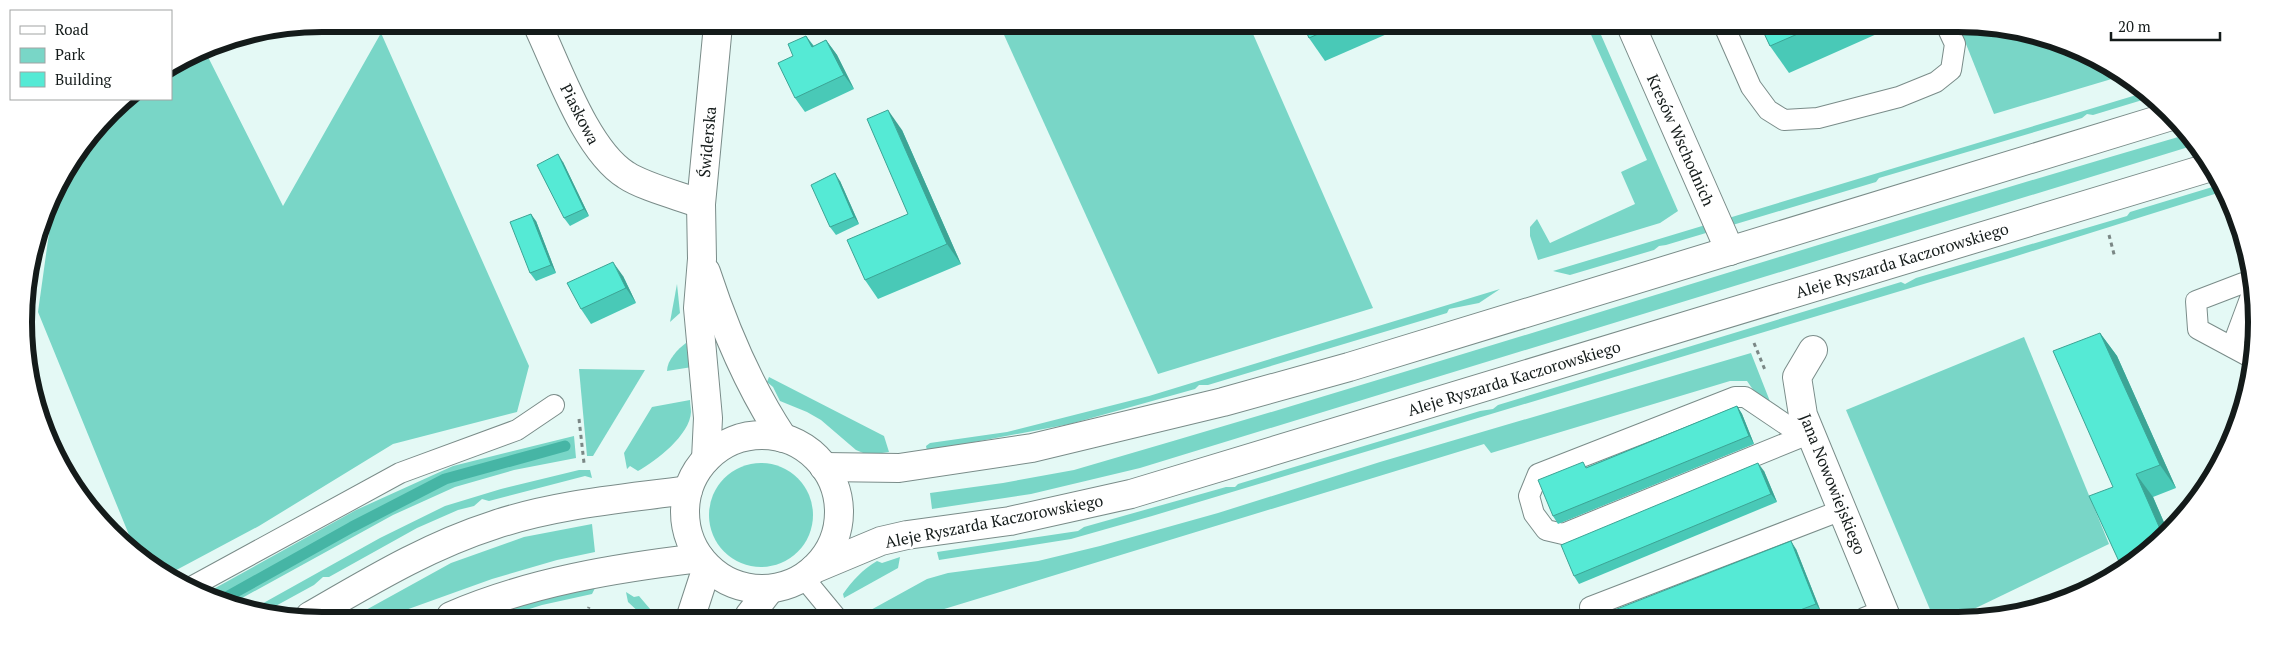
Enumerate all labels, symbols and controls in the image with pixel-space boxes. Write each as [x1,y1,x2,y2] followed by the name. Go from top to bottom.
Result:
[10,10,172,100] legend
[2111,10,2220,42] scale bar
[2118,16,2151,36] text: 20 m
[55,19,88,39] text: Road
[55,44,85,64] text: Park
[55,69,113,89] text: Building
[1642,71,1720,210] street label: Kresów Wschodnich
[555,80,605,148] street label: Piaskowa
[693,105,721,179] street label: Świderska
[1793,217,2011,303] street label: Aleje Ryszarda Kaczorowskiego
[1405,335,1623,421] street label: Aleje Ryszarda Kaczorowskiego
[1795,410,1871,558] street label: Jana Nowowiejskiego
[883,489,1105,553] street label: Aleje Ryszarda Kaczorowskiego

